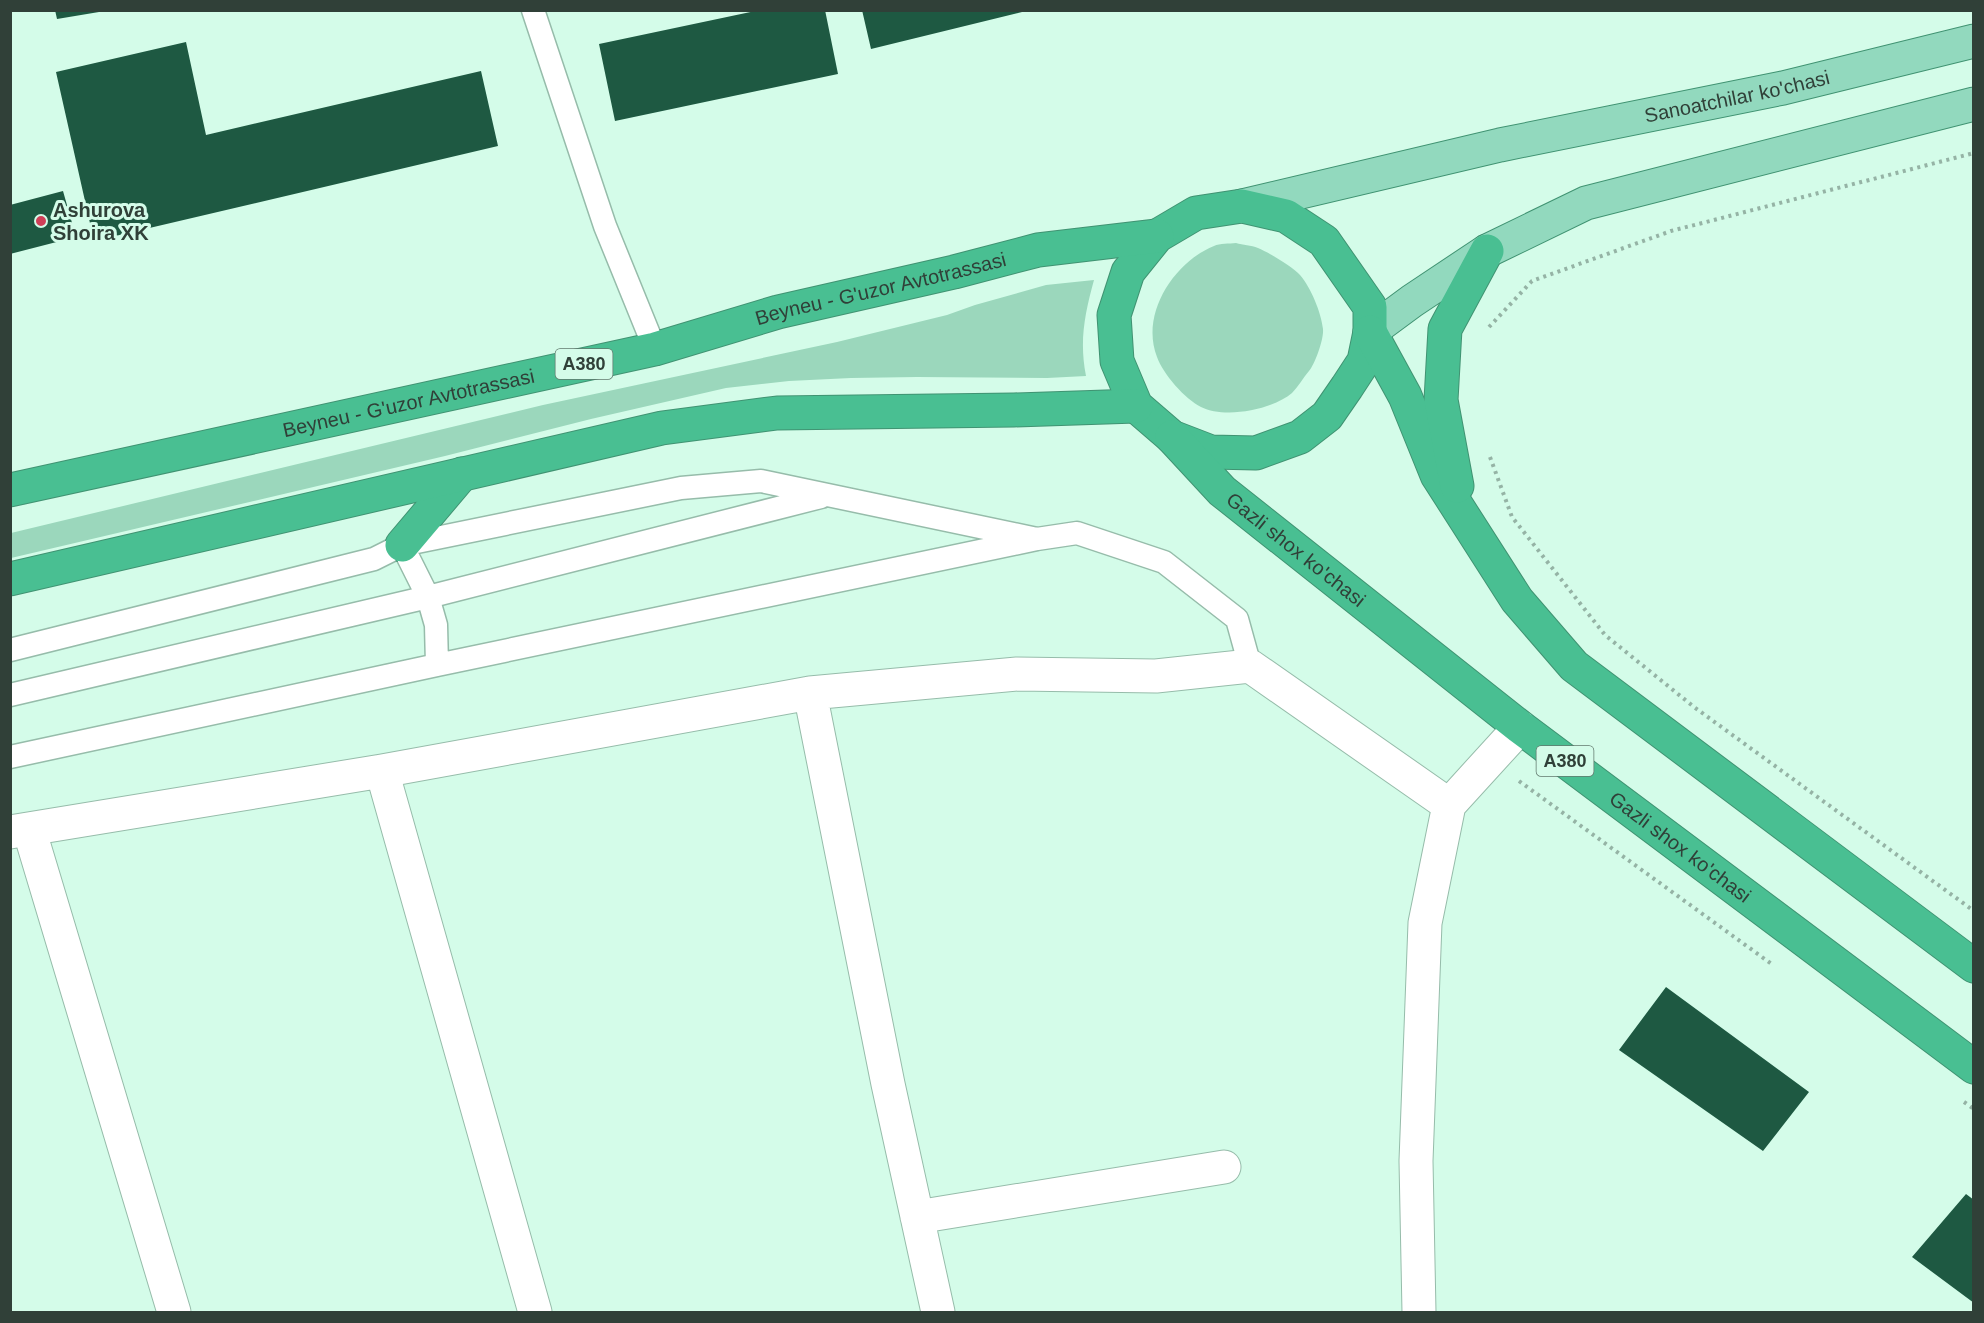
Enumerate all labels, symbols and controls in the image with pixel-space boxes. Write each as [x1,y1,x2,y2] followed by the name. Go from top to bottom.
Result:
[1643,66,1832,127] street label: Sanoatchilar ko'chasi
[53,199,149,244] place label: Ashurova Shoira XK
[34,214,48,228] marker: Ashurova Shoira XK
[753,248,1008,329] street label: Beyneu - G'uzor Avtotrassasi
[556,349,612,379] road number: A380
[281,365,536,441] street label: Beyneu - G'uzor Avtotrassasi
[1222,488,1370,611] street label: Gazli shox ko'chasi
[1536,746,1594,776] road number: A380
[1605,787,1755,907] street label: Gazli shox ko'chasi

